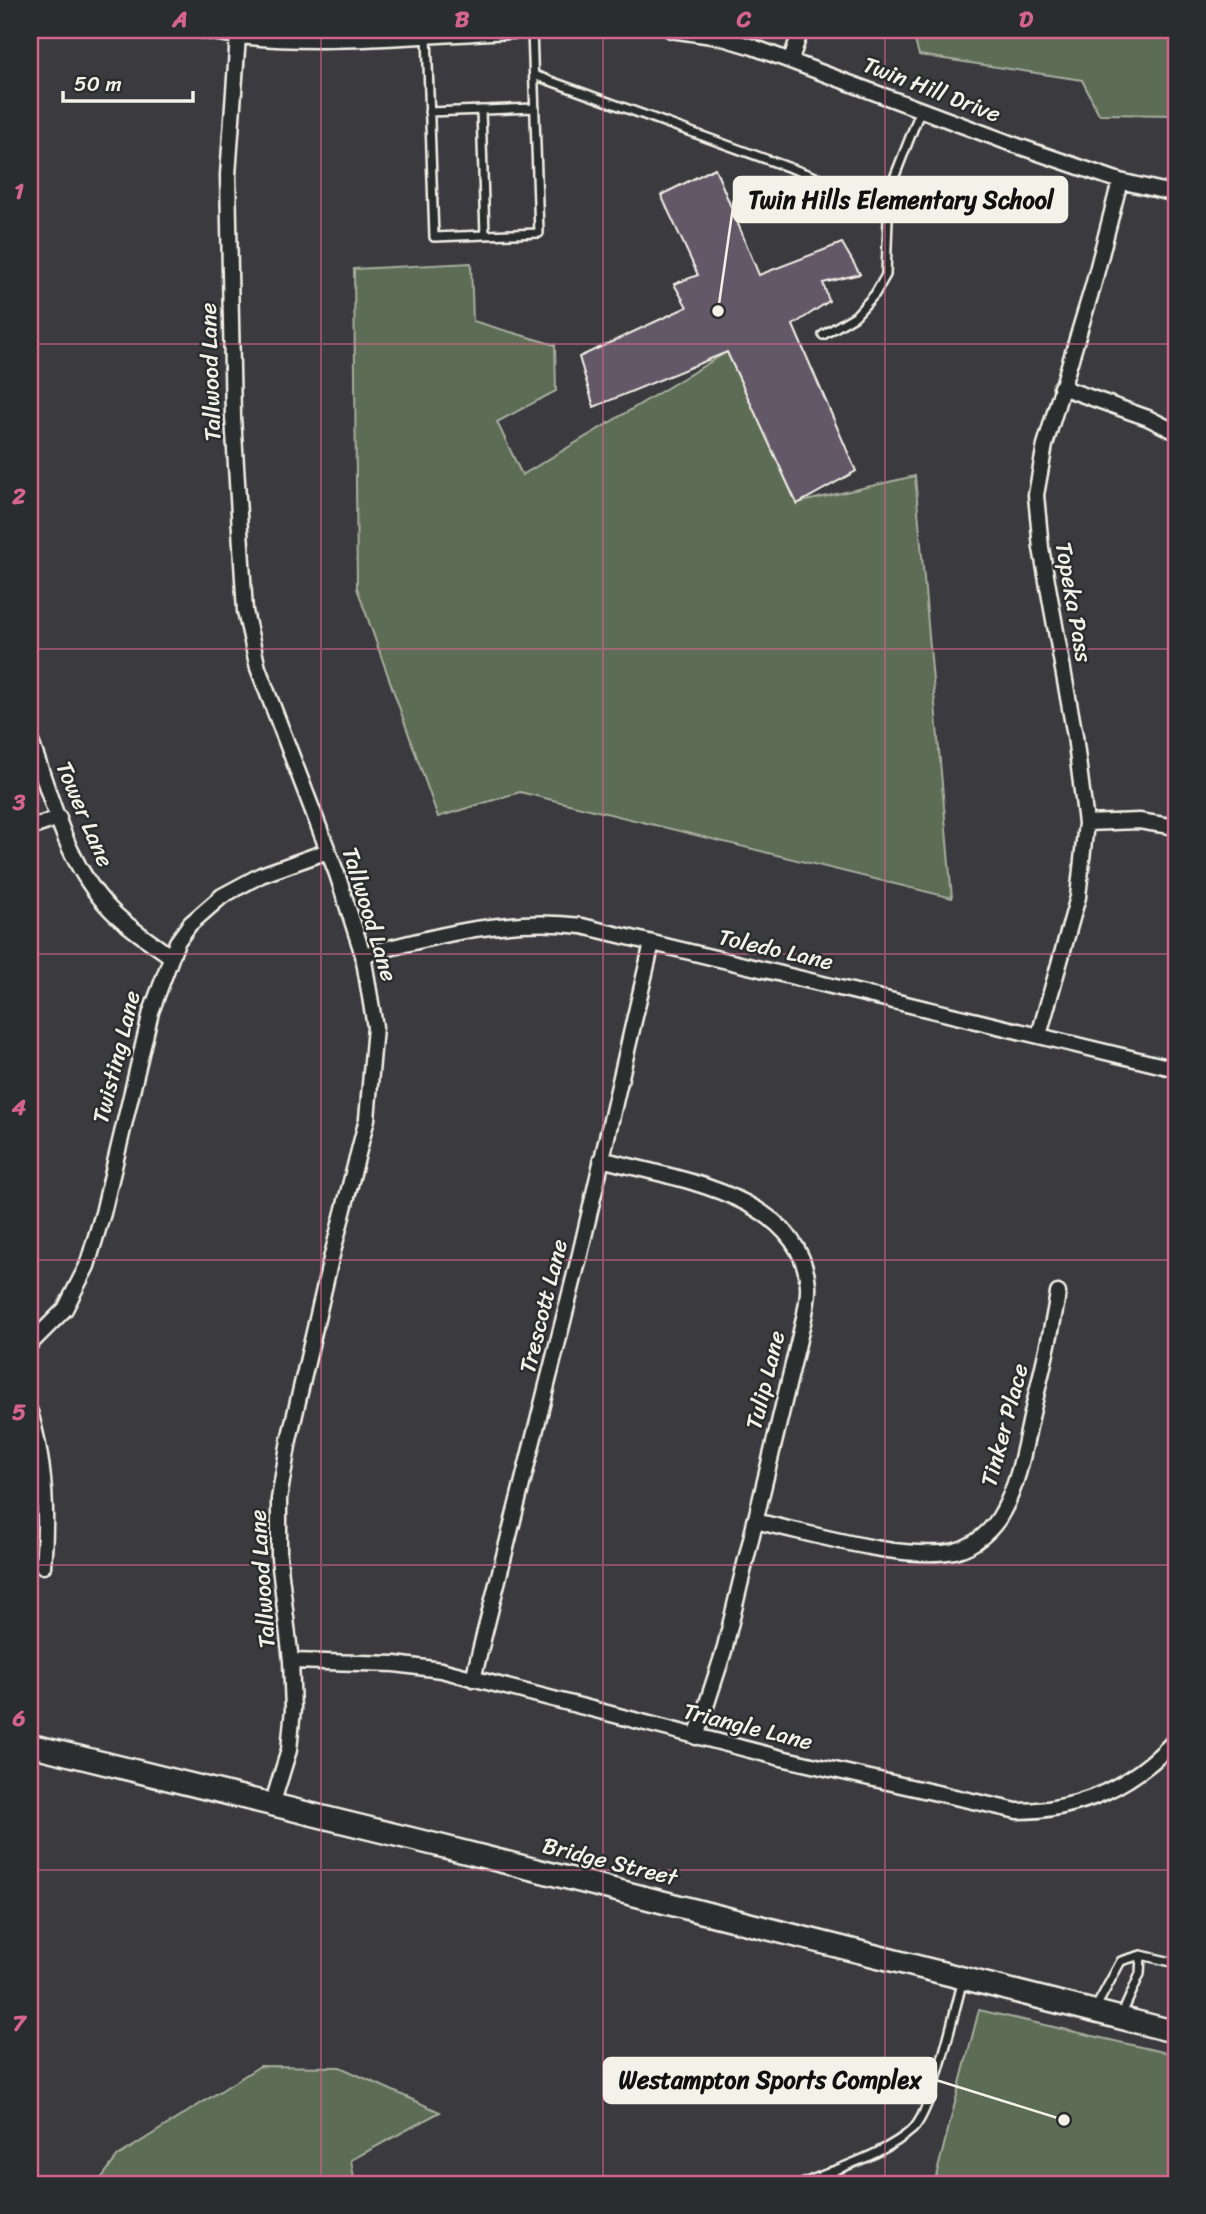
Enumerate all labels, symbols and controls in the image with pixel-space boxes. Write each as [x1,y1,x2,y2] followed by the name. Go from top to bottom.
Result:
[171,0,188,40] text: A
[455,0,470,40] text: B
[736,0,752,40] text: C
[1019,0,1034,40] text: D
[857,44,1007,135] street label: Twin Hill Drive
[63,60,192,104] scale bar
[74,65,122,103] text: 50 m
[14,171,24,212] text: 1
[734,177,1067,222] callout: Twin Hills Elementary School
[748,179,1055,221] text: Twin Hills Elementary School
[188,302,233,442] street label: Tallwood Lane
[11,476,26,517] text: 2
[1043,539,1104,666] street label: Topeka Pass
[44,755,125,874] street label: Tower Lane
[12,782,26,823] text: 3
[330,842,409,987] street label: Tallwood Lane
[714,916,838,983] street label: Toledo Lane
[80,986,153,1128] street label: Twisting Lane
[11,1087,27,1128] text: 4
[507,1234,580,1378] street label: Trescott Lane
[733,1326,798,1434] street label: Tulip Lane
[968,1359,1041,1491] street label: Tinker Place
[12,1392,26,1433] text: 5
[237,1508,288,1650] street label: Tallwood Lane
[679,1691,817,1762] street label: Triangle Lane
[11,1698,26,1739] text: 6
[538,1825,683,1898] street label: Bridge Street
[12,2003,27,2044] text: 7
[604,2058,936,2103] callout: Westampton Sports Complex
[619,2059,922,2101] text: Westampton Sports Complex

